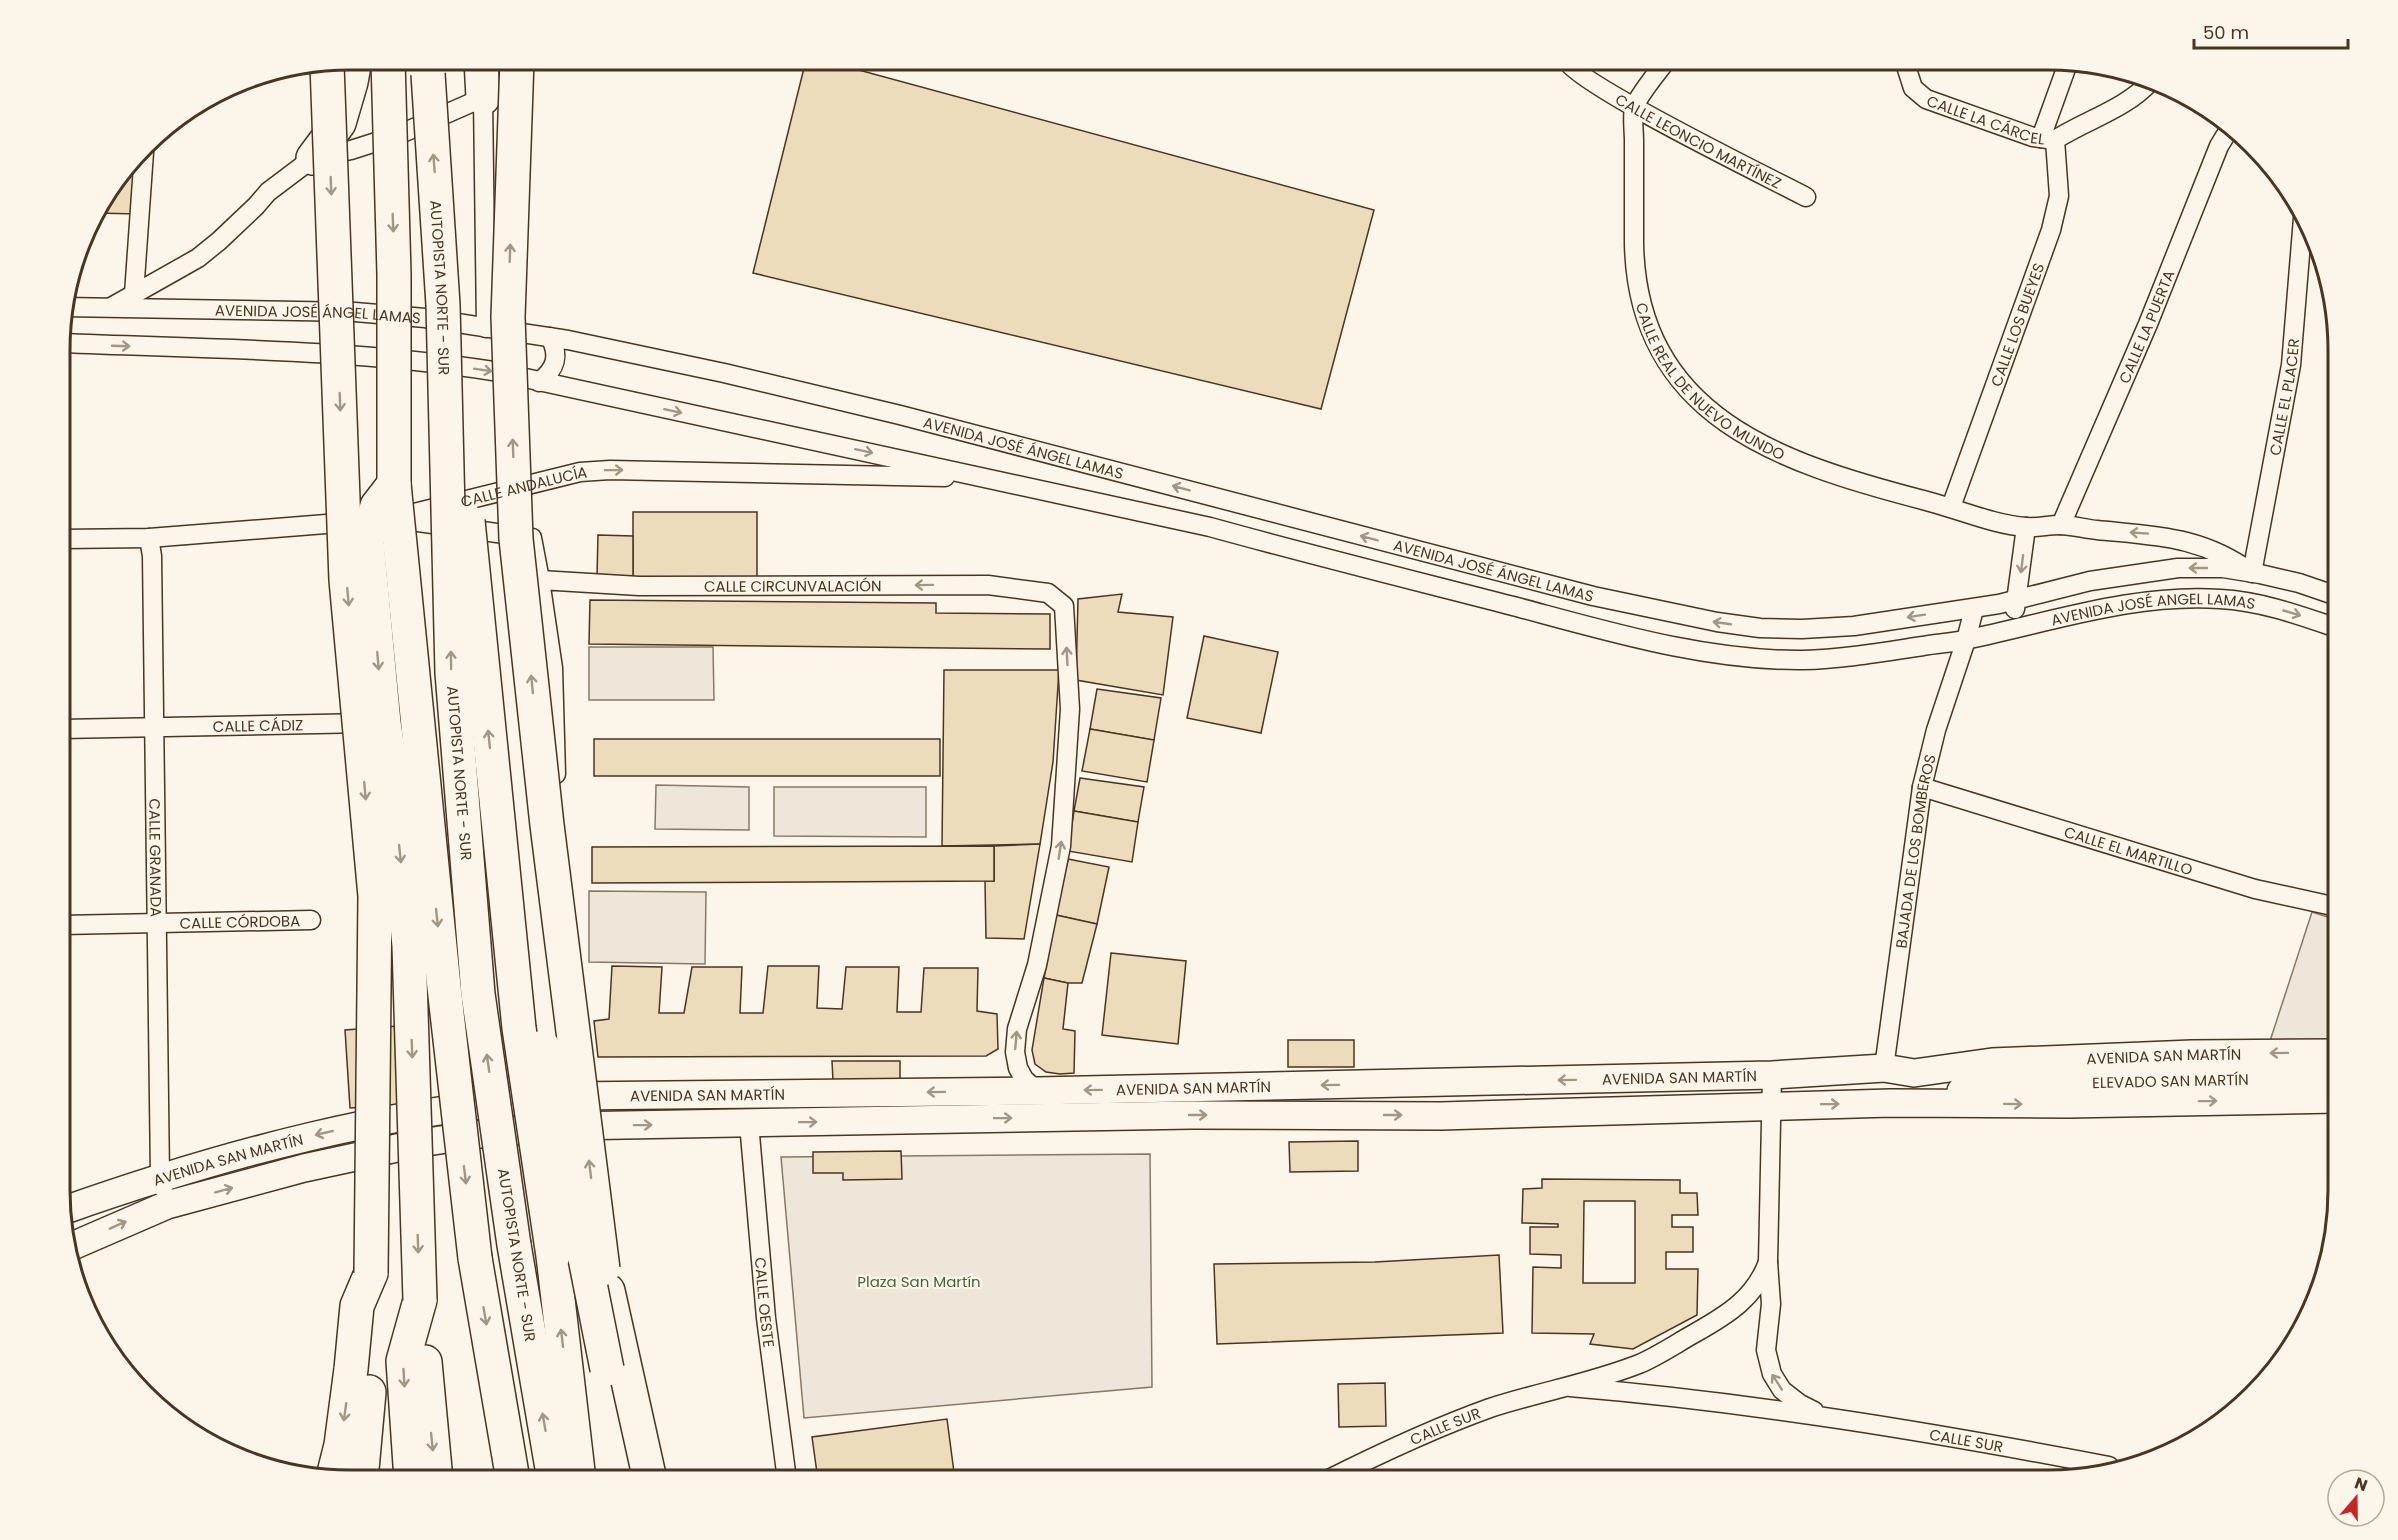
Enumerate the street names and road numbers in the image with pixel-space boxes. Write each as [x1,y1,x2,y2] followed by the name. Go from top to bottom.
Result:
[1612,88,1785,193] street label: CALLE LEONCIO MARTÍNEZ
[1924,90,2047,149] street label: CALLE LA CÁRCEL
[426,199,455,375] street label: AUTOPISTA NORTE - SUR
[1985,260,2049,389] street label: CALLE LOS BUEYES
[2113,267,2179,386] street label: CALLE LA PUERTA
[215,299,422,328] street label: AVENIDA JOSÉ ÁNGEL LAMAS
[1631,300,1789,465] street label: CALLE REAL DE NUEVO MUNDO
[2264,338,2304,457] street label: CALLE EL PLACER
[921,411,1126,483] street label: AVENIDA JOSÉ ÁNGEL LAMAS
[458,461,588,512] street label: CALLE ANDALUCÍA
[1391,534,1596,606] street label: AVENIDA JOSÉ ÁNGEL LAMAS
[704,575,882,596] street label: CALLE CIRCUNVALACIÓN
[2049,588,2257,630] street label: AVENIDA JOSÉ ANGEL LAMAS
[443,685,478,861] street label: AUTOPISTA NORTE - SUR
[212,714,303,737] street label: CALLE CÁDIZ
[1890,752,1940,950] street label: BAJADA DE LOS BOMBEROS
[145,798,167,917] street label: CALLE GRANADA
[2062,821,2196,880] street label: CALLE EL MARTILLO
[179,910,300,933] street label: CALLE CÓRDOBA
[2086,1043,2241,1069] street label: AVENIDA SAN MARTÍN
[1602,1065,1757,1089] street label: AVENIDA SAN MARTÍN
[2092,1068,2249,1093] street label: ELEVADO SAN MARTÍN
[1116,1075,1271,1100] street label: AVENIDA SAN MARTÍN
[630,1083,785,1106] street label: AVENIDA SAN MARTÍN
[150,1128,305,1190] street label: AVENIDA SAN MARTÍN
[493,1167,541,1343] street label: AUTOPISTA NORTE - SUR
[750,1256,780,1349] street label: CALLE OESTE
[1406,1402,1483,1450] street label: CALLE SUR
[1928,1423,2005,1457] street label: CALLE SUR

